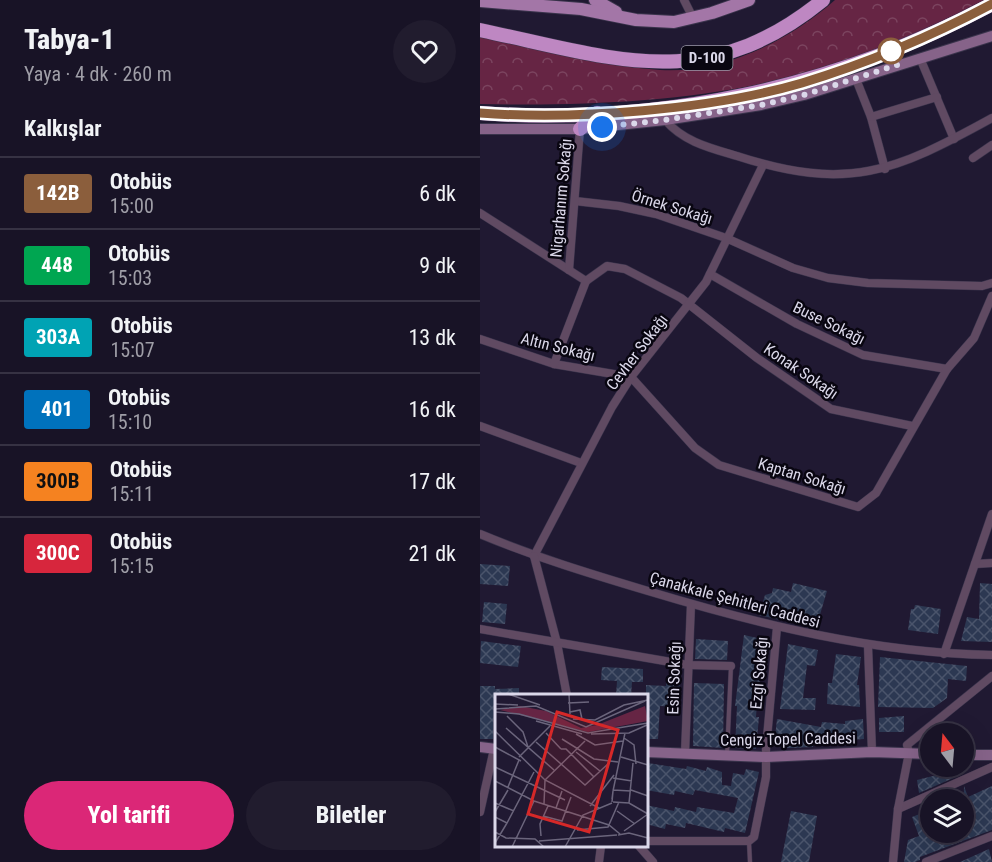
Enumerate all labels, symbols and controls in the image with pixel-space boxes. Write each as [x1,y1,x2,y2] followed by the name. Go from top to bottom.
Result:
[393,20,456,83] button: heart
[24,23,115,56] text: Tabya-1
[878,38,904,64] unlabelled marker
[682,46,732,70] road number: D-100
[24,62,172,86] text: Yaya · 4 dk · 260 m
[587,112,617,142] your location
[24,116,102,141] text: Kalkışlar
[546,138,576,258] street label: Nigarhanım Sokağı
[110,169,172,194] text: Otobüs
[36,181,80,205] text: 142B
[419,181,456,206] text: 6 dk
[629,186,715,228] street label: Örnek Sokağı
[110,194,154,218] text: 15:00
[108,241,170,266] text: Otobüs
[41,253,73,277] text: 448
[419,253,456,278] text: 9 dk
[108,266,152,290] text: 15:03
[790,297,868,349] street label: Buse Sokağı
[602,310,672,394] street label: Cevher Sokağı
[110,313,173,338] text: Otobüs
[36,325,80,349] text: 303A
[408,325,456,350] text: 13 dk
[519,329,597,365] street label: Altın Sokağı
[110,338,155,362] text: 15:07
[760,339,842,403] street label: Konak Sokağı
[108,385,170,410] text: Otobüs
[41,397,73,421] text: 401
[408,397,456,422] text: 16 dk
[108,410,152,434] text: 15:10
[756,454,848,498] street label: Kaptan Sokağı
[110,457,172,482] text: Otobüs
[36,469,80,493] text: 300B
[408,469,456,494] text: 17 dk
[110,482,154,506] text: 15:11
[110,529,172,554] text: Otobüs
[36,541,80,565] text: 300C
[408,541,456,566] text: 21 dk
[110,554,154,578] text: 15:15
[648,568,822,632] street label: Çanakkale Şehitleri Caddesi
[746,636,772,710] street label: Ezgi Sokağı
[663,641,685,715] street label: Esin Sokağı
[495,694,648,847] inset map
[920,723,974,777] north arrow
[920,723,974,843] map controls
[720,728,856,750] street label: Cengiz Topel Caddesi
[24,781,234,850] button: Yol tarifi
[246,781,456,850] button: Biletler
[920,789,974,843] button: layers

